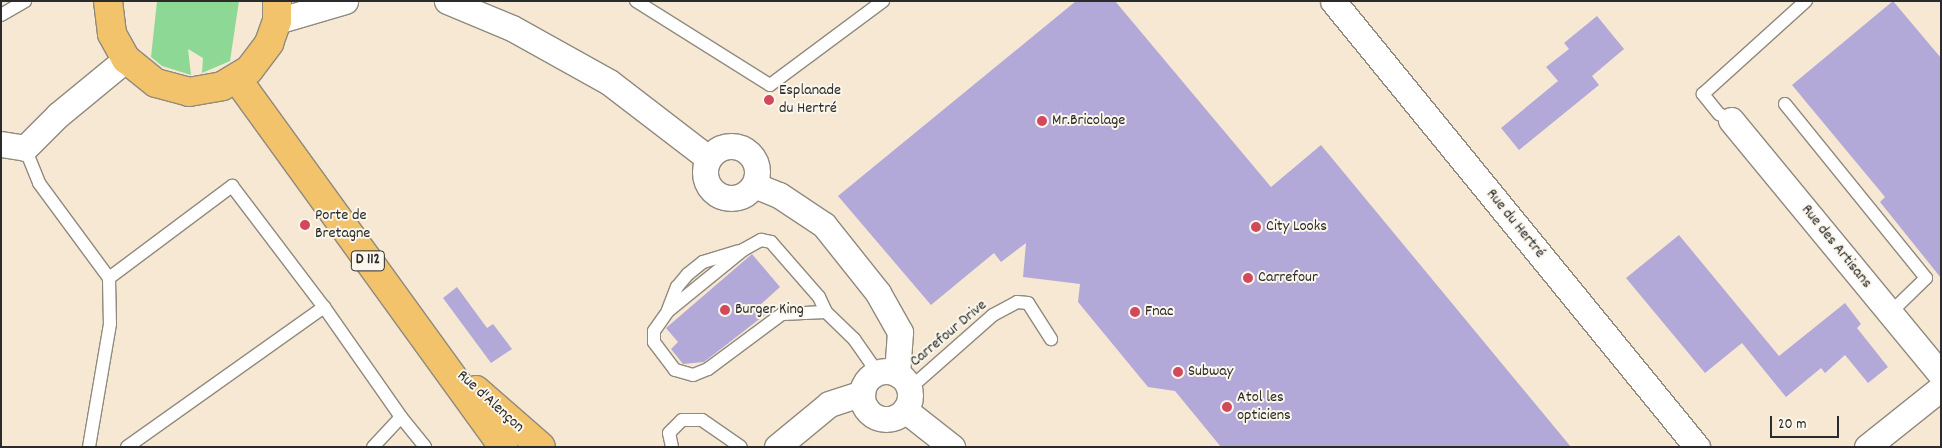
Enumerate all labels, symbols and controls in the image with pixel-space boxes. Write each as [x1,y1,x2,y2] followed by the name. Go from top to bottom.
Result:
[779,81,841,119] place label: Esplanade du Hertré
[763,94,775,106] marker: Esplanade du Hertré
[1052,111,1125,131] place label: Mr.Bricolage
[1036,115,1048,127] marker: Mr.Bricolage
[1481,186,1549,262] street label: Rue du Hertré
[1796,201,1876,293] street label: Rue des Artisans
[315,206,370,244] place label: Porte de Bretagne
[1266,217,1327,237] place label: City Looks
[299,219,311,231] marker: Porte de Bretagne
[1250,221,1262,233] marker: City Looks
[350,248,386,274] road number: D 112
[1258,268,1318,288] place label: Carrefour
[1242,272,1254,284] marker: Carrefour
[907,296,991,372] street label: Carrefour Drive
[735,300,804,320] place label: Burger King
[1145,302,1173,322] place label: Fnac
[719,304,731,316] marker: Burger King
[1129,306,1141,318] marker: Fnac
[1188,362,1233,382] place label: Subway
[1172,366,1184,378] marker: Subway
[452,367,528,437] street label: Rue d'Alençon
[1237,388,1291,426] place label: Atol les opticiens
[1221,401,1233,413] marker: Atol les opticiens
[1772,406,1841,438] scale bar
[1778,414,1806,436] text: 20 m

